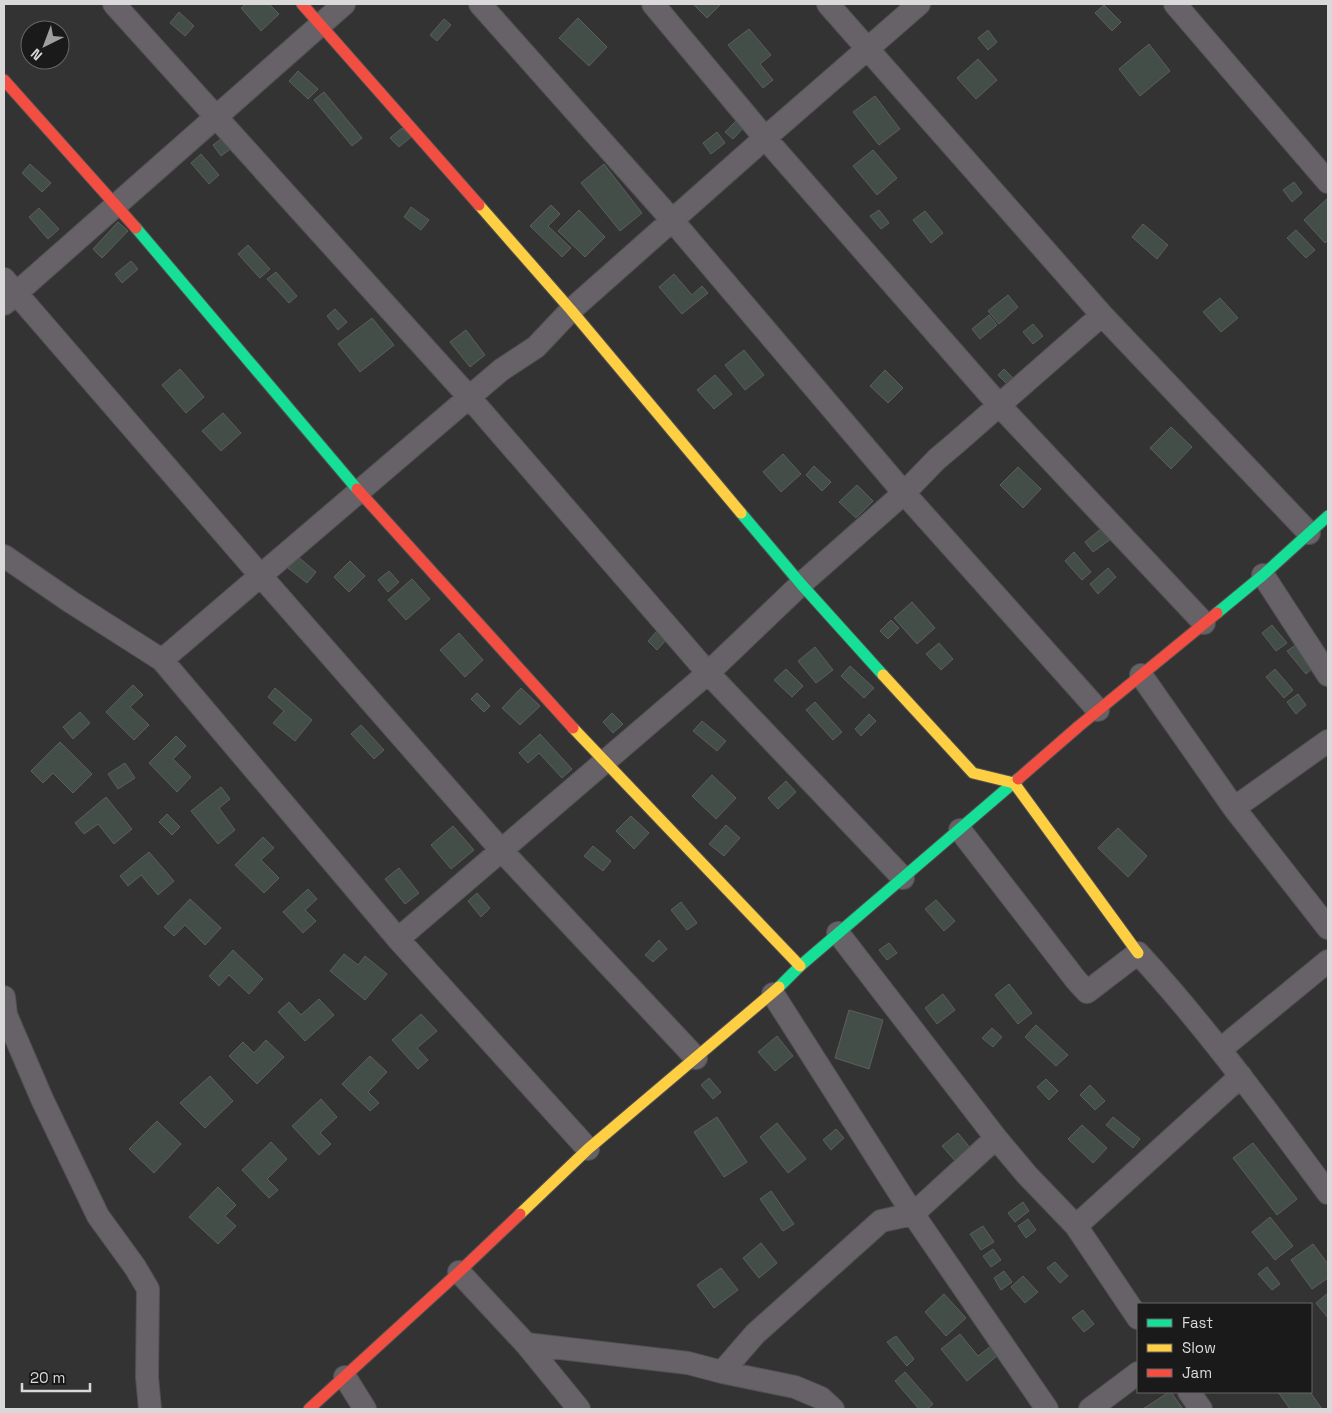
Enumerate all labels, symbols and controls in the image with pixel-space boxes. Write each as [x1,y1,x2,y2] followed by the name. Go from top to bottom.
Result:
[20,20,70,70] north arrow
[27,45,46,64] text: N
[1137,1303,1312,1393] legend
[1182,1313,1213,1332] text: Fast
[1182,1338,1216,1357] text: Slow
[22,1360,90,1392] scale bar
[1182,1363,1212,1382] text: Jam
[30,1368,65,1387] text: 20 m

